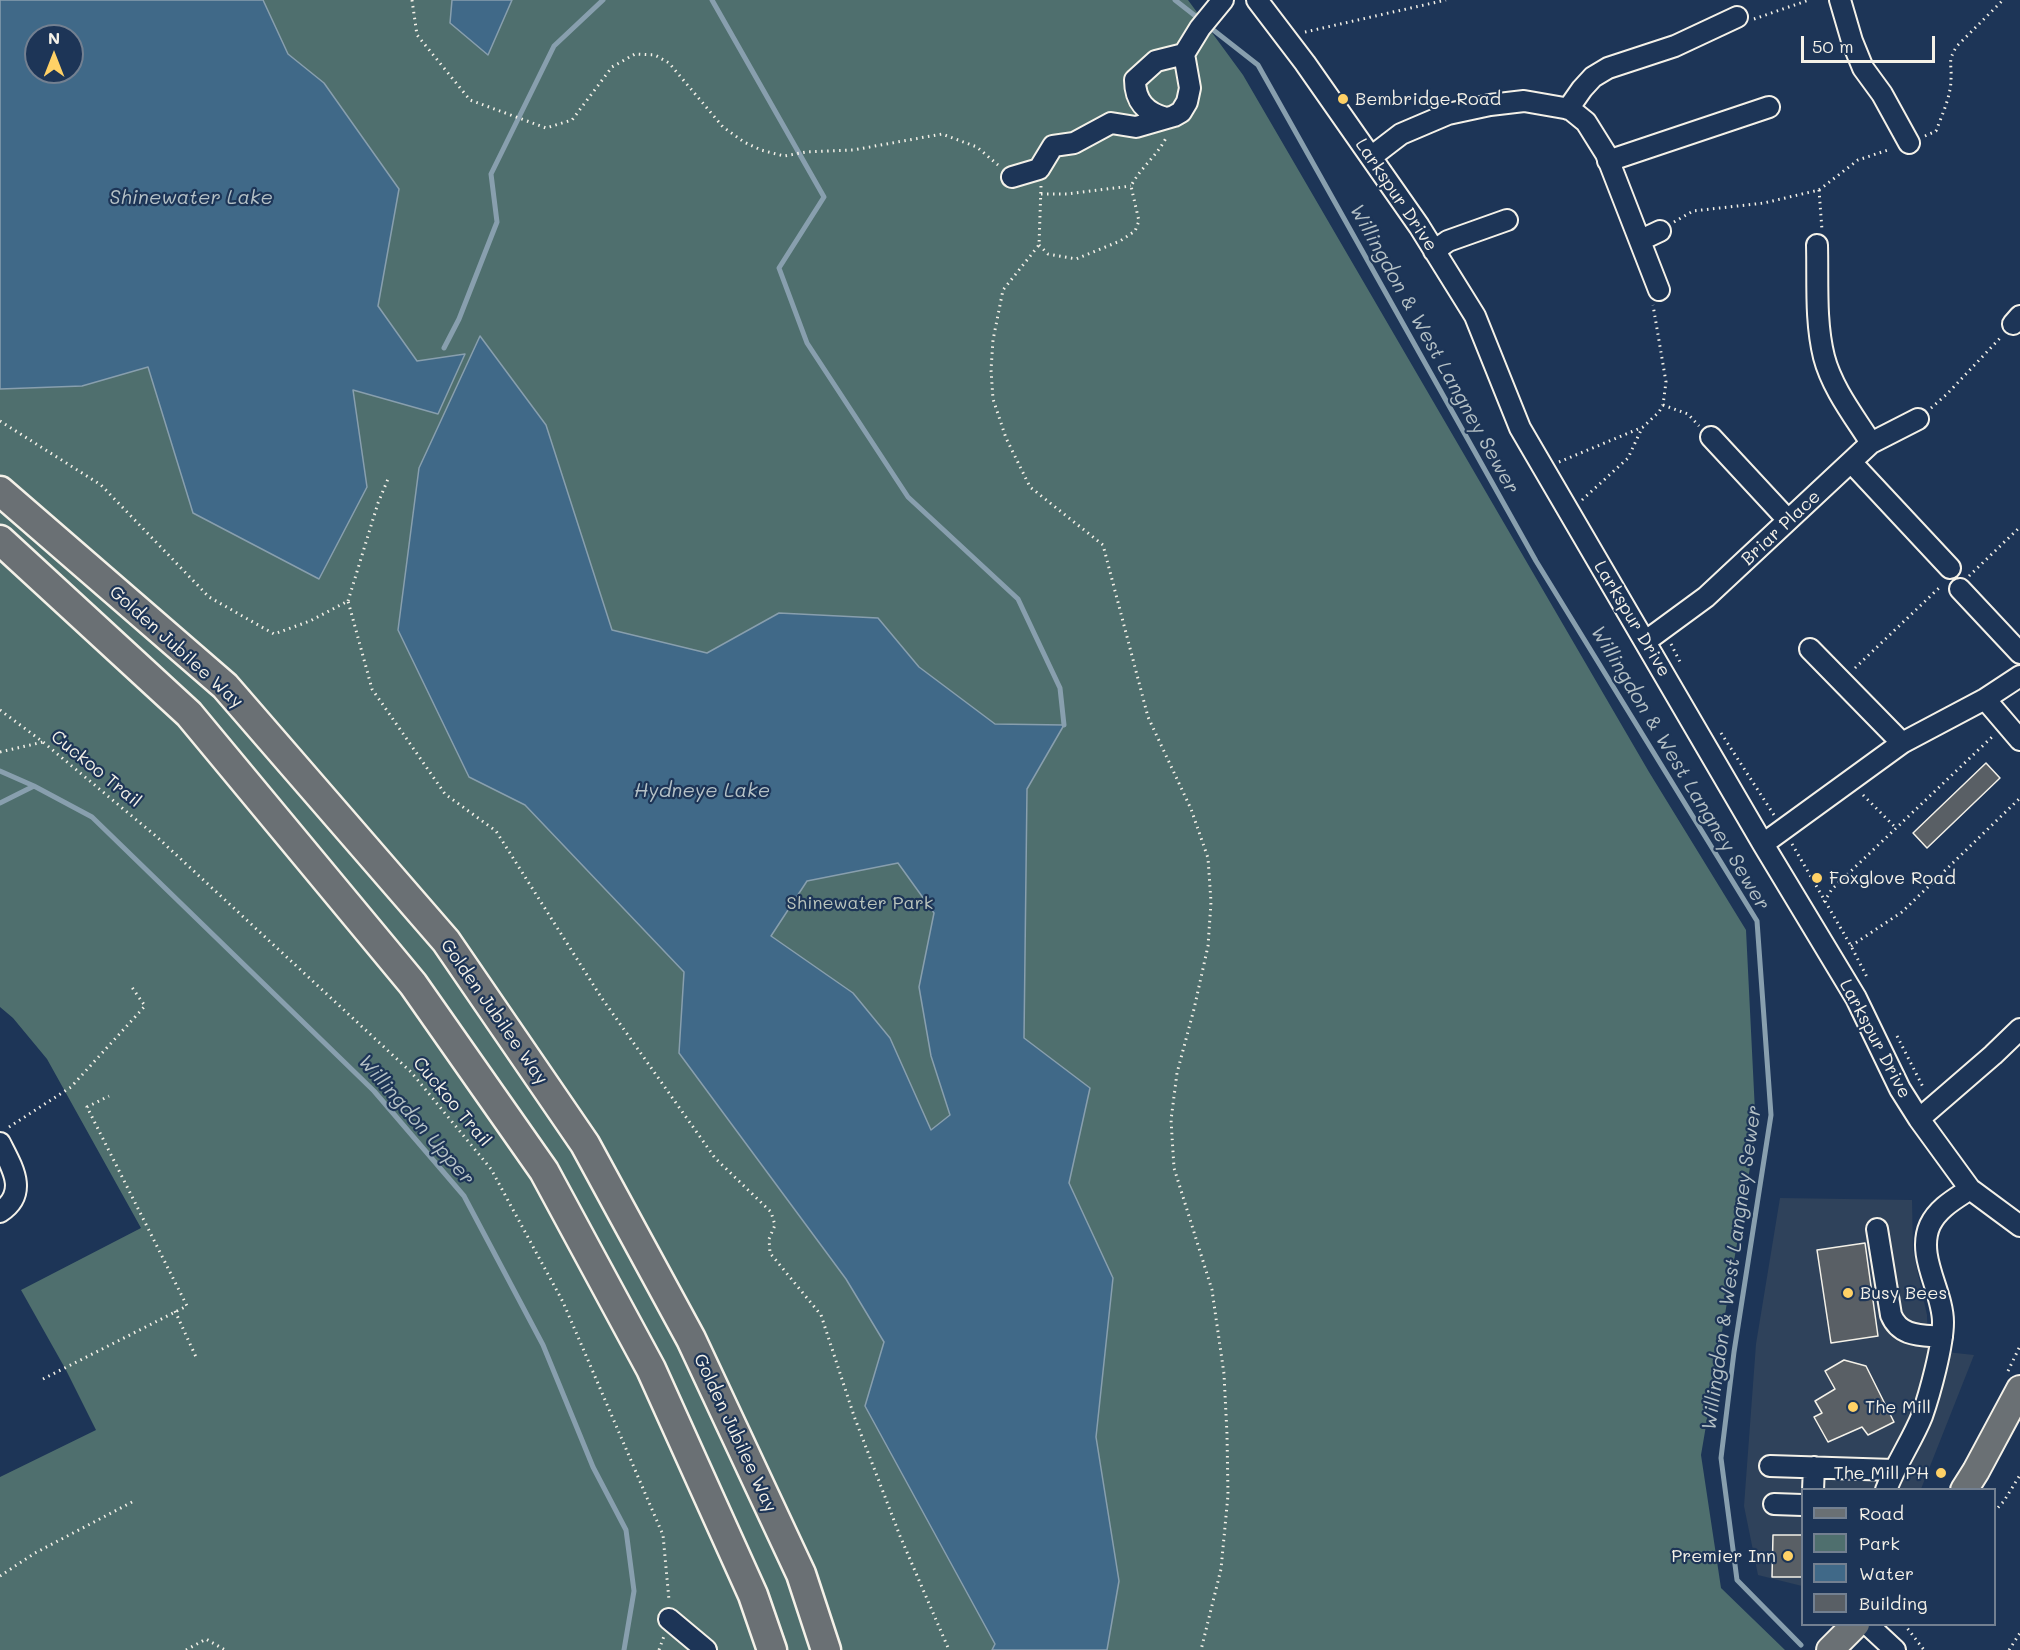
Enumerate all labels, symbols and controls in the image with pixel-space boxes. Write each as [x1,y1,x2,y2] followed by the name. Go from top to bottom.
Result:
[24,24,84,84] north arrow
[1804,24,1938,62] scale bar
[48,27,60,48] text: N
[1812,34,1854,58] text: 50 m
[1355,88,1501,110] place label: Bembridge Road
[1336,92,1350,106] marker: Bembridge Road
[1350,135,1442,255] street label: Larkspur Drive
[109,186,273,210] water label: Shinewater Lake
[1344,200,1524,498] water label: Willingdon & West Langney Sewer
[1737,486,1825,570] street label: Briar Place
[1589,557,1675,681] street label: Larkspur Drive
[105,581,247,713] street label: Golden Jubilee Way
[1585,621,1775,915] water label: Willingdon & West Langney Sewer
[46,726,146,812] street label: Cuckoo Trail
[634,779,770,803] water label: Hydneye Lake
[1829,867,1956,889] place label: Foxglove Road
[1810,871,1824,885] marker: Foxglove Road
[787,892,933,914] park label: Shinewater Park
[436,935,552,1089] street label: Golden Jubilee Way
[1835,976,1915,1102] street label: Larkspur Drive
[353,1050,479,1190] water label: Willingdon Upper
[408,1053,496,1151] street label: Cuckoo Trail
[1697,1104,1767,1432] water label: Willingdon & West Langney Sewer
[1860,1282,1947,1304] place label: Busy Bees
[1841,1286,1855,1300] marker: Busy Bees
[689,1350,781,1516] street label: Golden Jubilee Way
[1865,1396,1931,1418] place label: The Mill
[1846,1400,1860,1414] marker: The Mill
[1833,1462,1929,1484] place label: The Mill PH
[1934,1466,1948,1480] marker: The Mill PH
[1801,1488,1996,1626] legend
[1859,1501,1904,1525] text: Road
[1859,1531,1900,1555] text: Park
[1671,1545,1776,1567] place label: Premier Inn
[1781,1549,1795,1563] marker: Premier Inn
[1859,1561,1914,1585] text: Water
[1859,1591,1927,1615] text: Building

